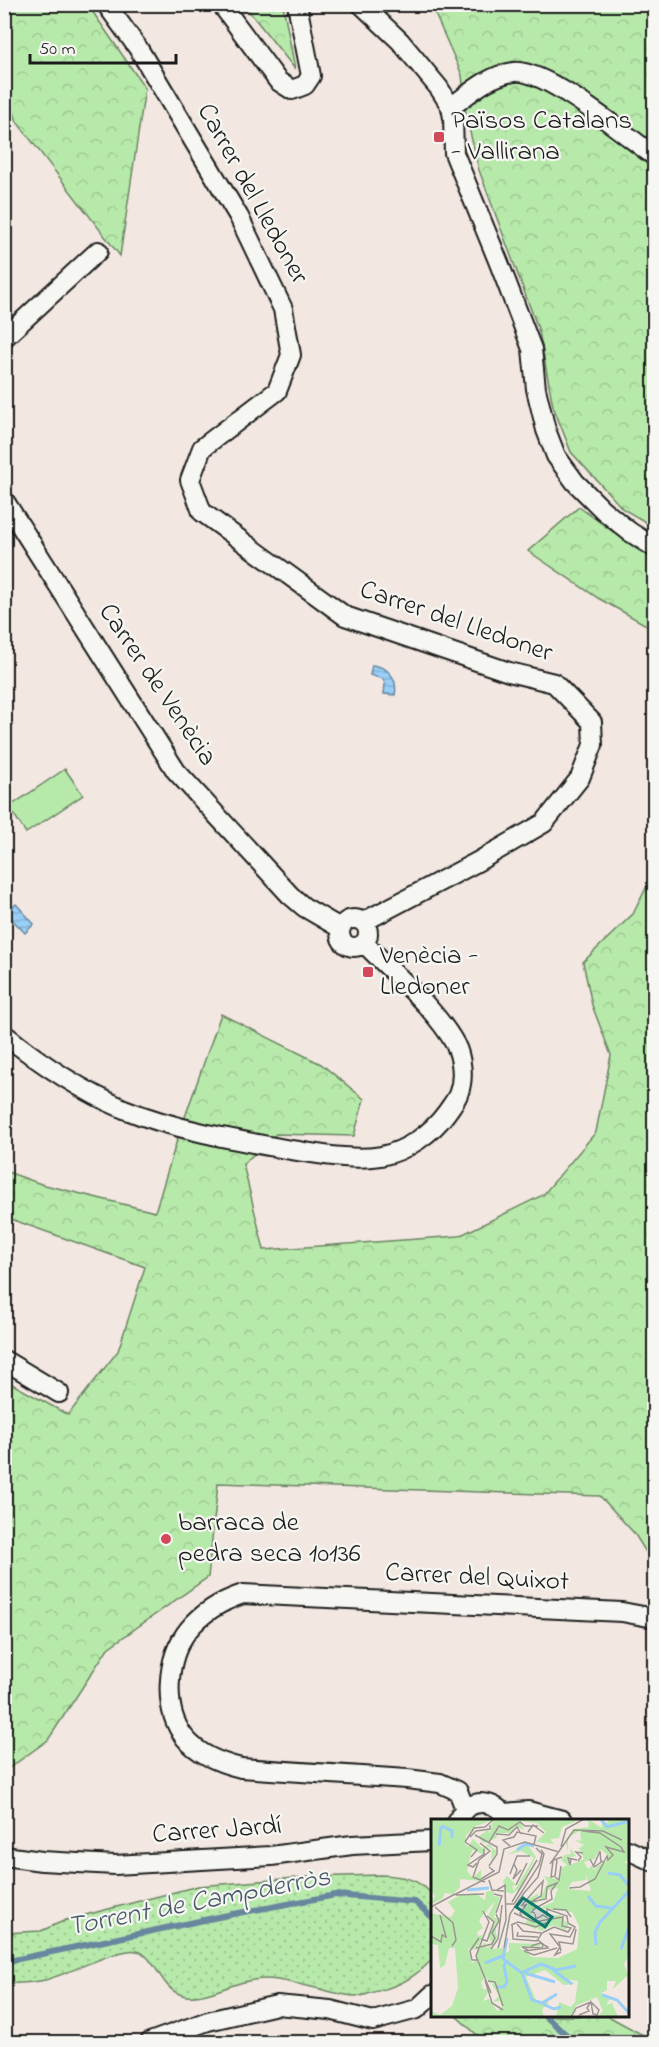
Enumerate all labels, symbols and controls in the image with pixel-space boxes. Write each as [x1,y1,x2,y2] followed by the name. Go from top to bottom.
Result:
[30,27,176,65] scale bar
[39,37,76,63] text: 50 m
[186,96,318,292] street label: Carrer del Lledoner
[451,102,632,172] place label: Països Catalans - Vallirana
[432,130,446,144] marker: Països Catalans - Vallirana
[354,571,558,673] street label: Carrer del Lledoner
[88,596,226,774] street label: Carrer de Venècia
[379,937,479,1007] place label: Venècia - Lledoner
[361,965,375,979] marker: Venècia - Lledoner
[178,1504,361,1574] place label: barraca de pedra seca 10136
[159,1532,173,1546] marker: barraca de pedra seca 10136
[384,1554,570,1602] street label: Carrer del Quixot
[151,1807,283,1855] street label: Carrer Jardí
[431,1819,629,2017] inset map
[64,1857,335,1949] water label: Torrent de Campderròs

